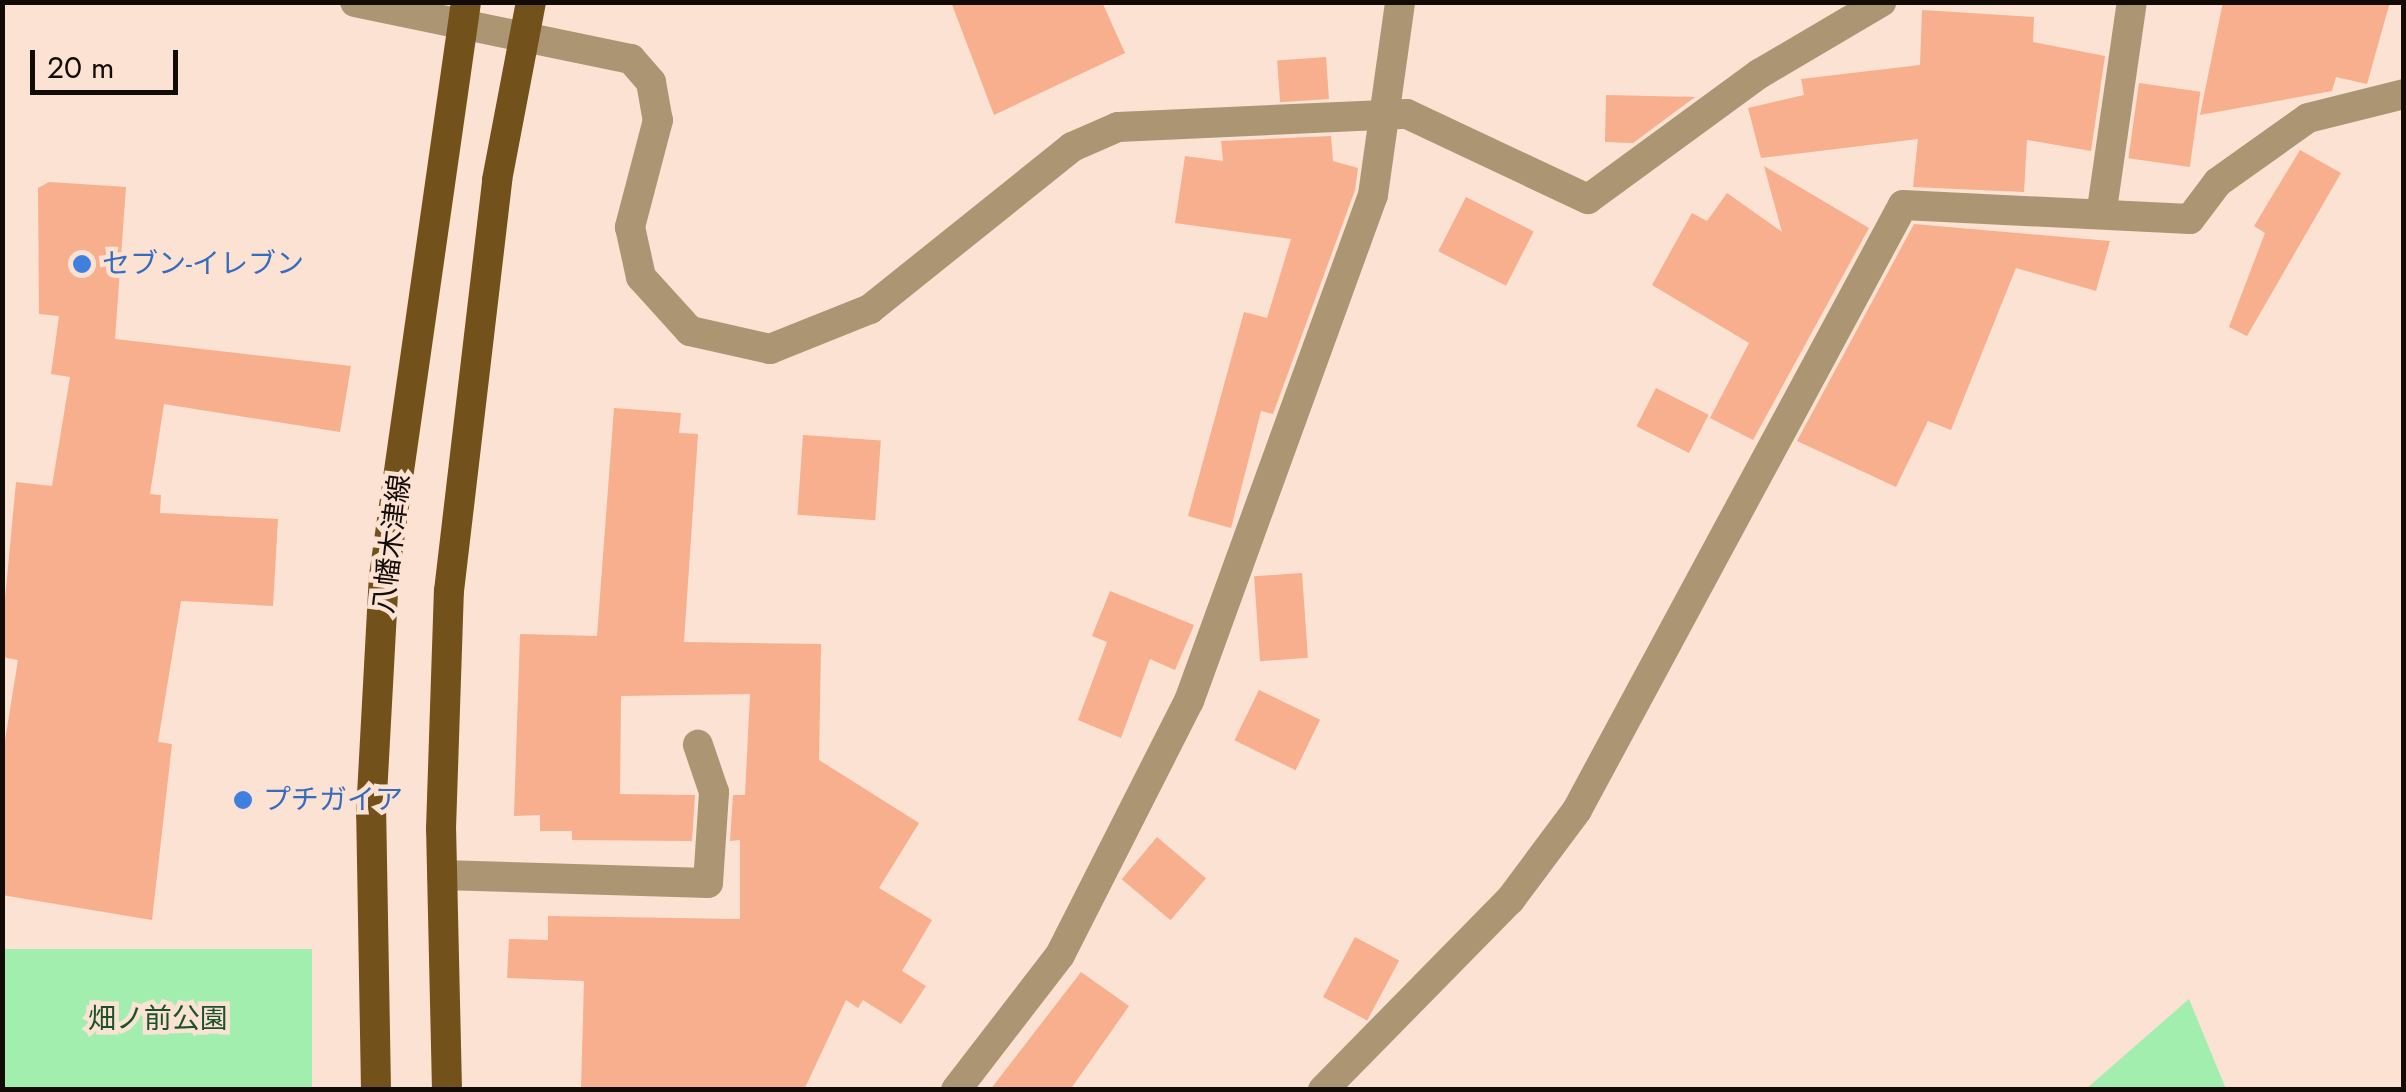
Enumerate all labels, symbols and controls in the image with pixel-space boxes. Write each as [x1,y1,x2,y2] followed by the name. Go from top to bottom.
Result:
[35,30,182,92] scale bar
[47,46,114,89] text: 20 m
[102,247,304,281] place label: セブン-イレブン
[71,253,93,275] marker: セブン-イレブン
[367,472,417,616] street label: 八幡木津線
[263,783,403,817] place label: プチガイア
[232,789,254,811] marker: プチガイア
[88,1002,228,1036] park label: 畑ノ前公園

